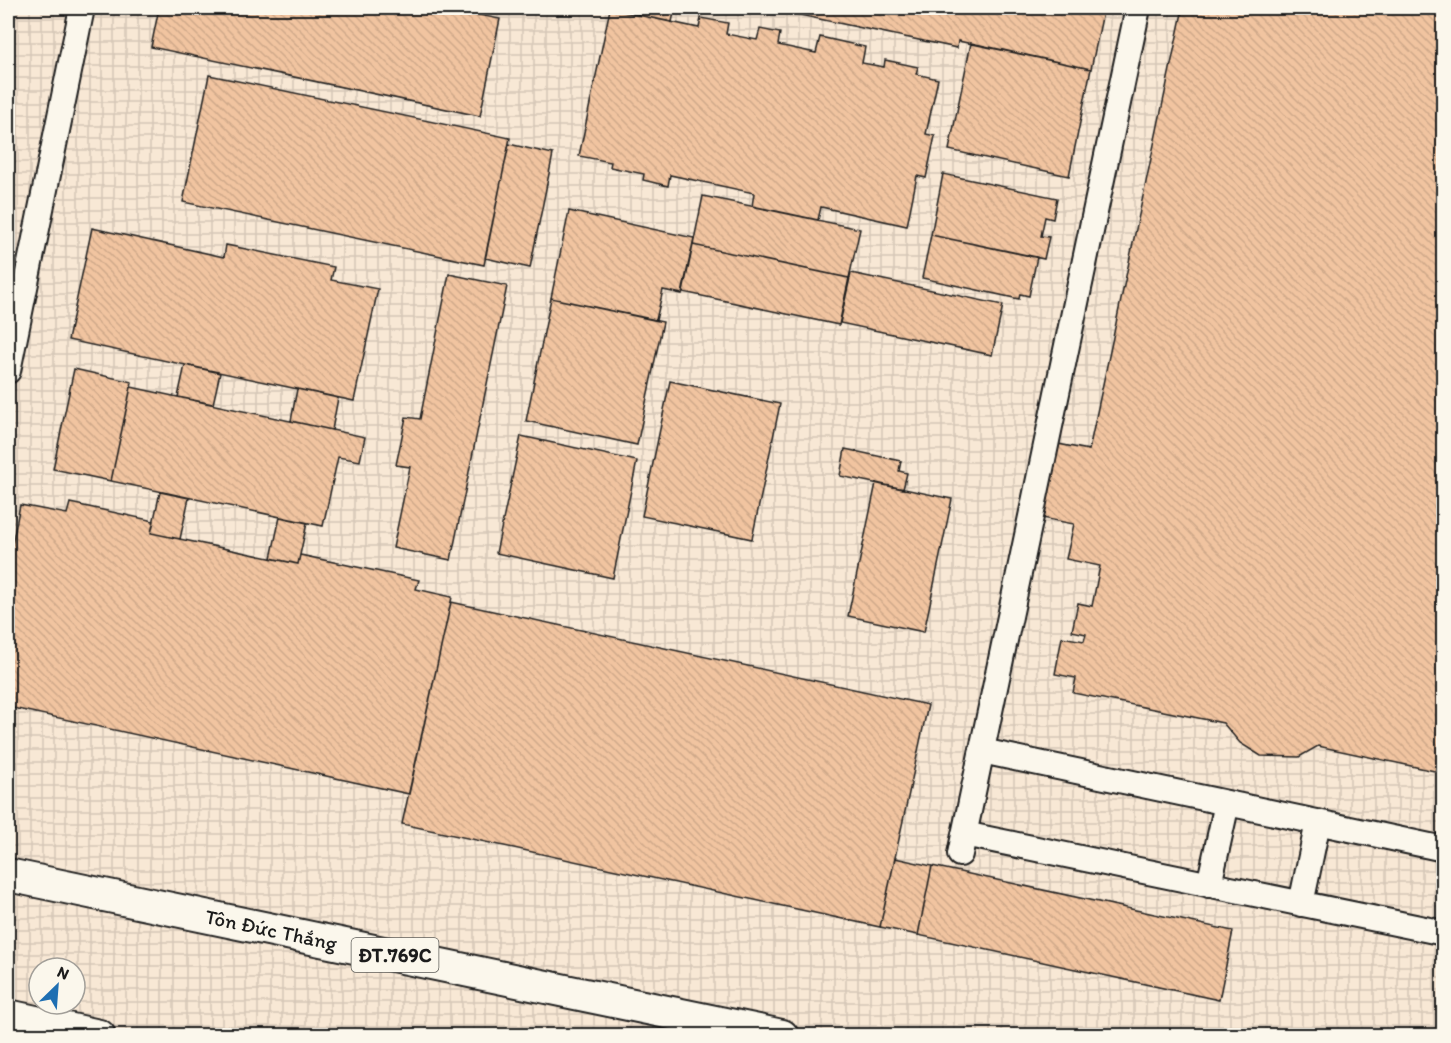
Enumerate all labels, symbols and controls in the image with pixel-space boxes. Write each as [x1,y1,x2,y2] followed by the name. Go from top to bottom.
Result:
[203,903,340,956] street label: Tôn Đức Thắng
[352,938,438,972] road number: ĐT.769C
[27,956,87,1016] north arrow
[54,962,72,984] text: N

